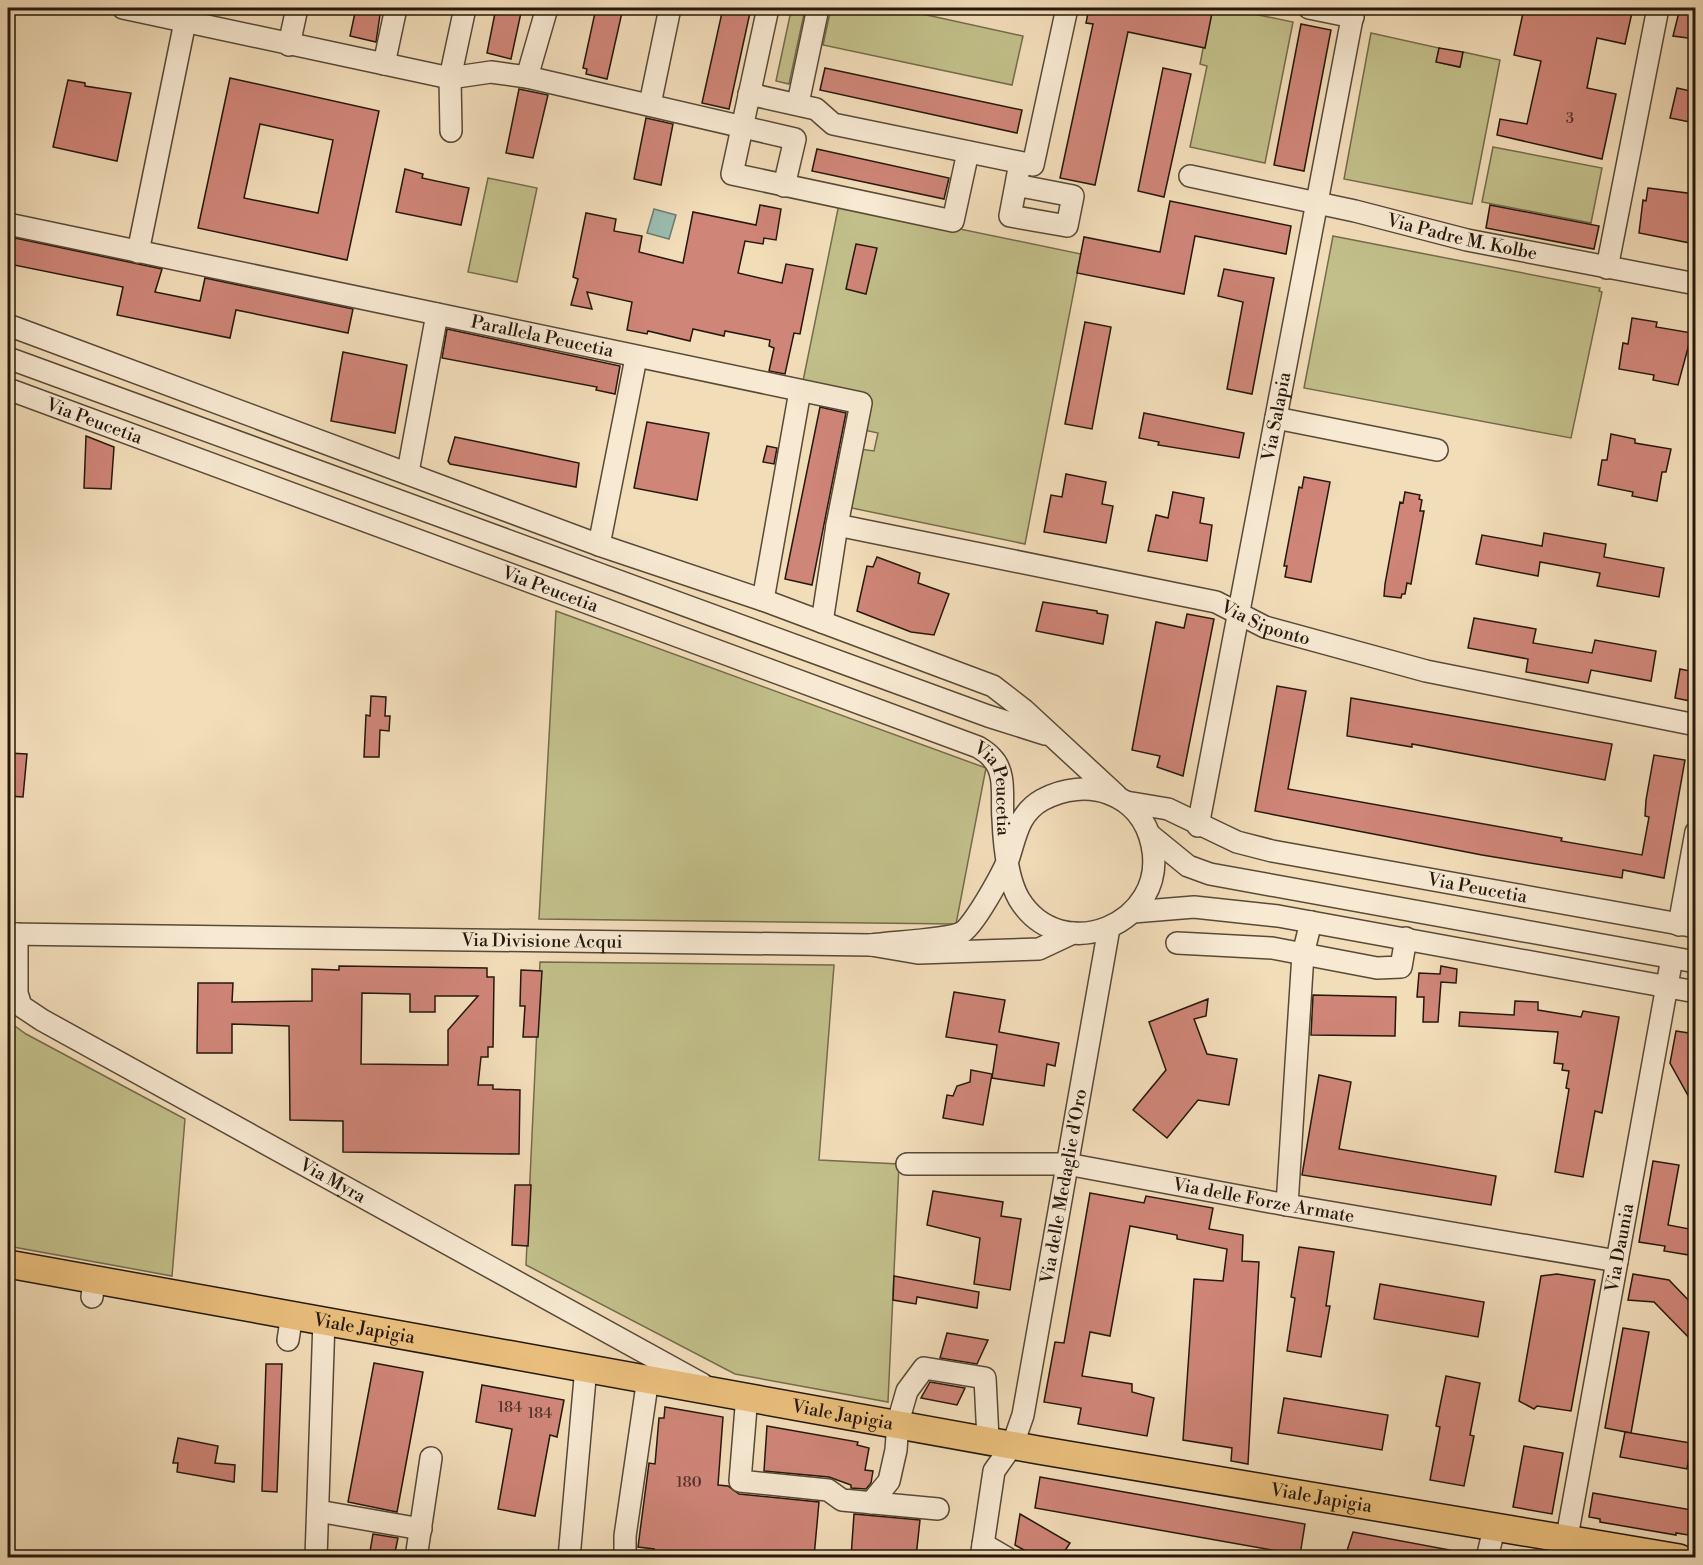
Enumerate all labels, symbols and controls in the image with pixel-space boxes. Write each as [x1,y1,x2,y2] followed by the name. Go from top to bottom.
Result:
[1566,109,1574,128] house number: 3
[1384,209,1539,265] street label: Via Padre M. Kolbe
[469,310,617,363] street label: Parallela Peucetia
[1257,369,1297,464] street label: Via Salapia
[42,393,146,450] street label: Via Peucetia
[498,561,602,618] street label: Via Peucetia
[1216,595,1313,651] street label: Via Siponto
[969,736,1015,837] street label: Via Peucetia
[1425,868,1530,909] street label: Via Peucetia
[460,929,623,954] street label: Via Divisione Acqui
[1035,1087,1092,1286] street label: Via delle Medaglie d'Oro
[295,1153,371,1209] street label: Via Myra
[1170,1173,1356,1228] street label: Via delle Forze Armate
[1600,1201,1639,1295] street label: Via Daunia
[311,1308,418,1349] street label: Viale Japigia
[789,1395,896,1436] street label: Viale Japigia
[498,1398,522,1417] house number: 184
[528,1404,552,1423] house number: 184
[676,1473,702,1492] house number: 180
[1268,1478,1375,1518] street label: Viale Japigia

